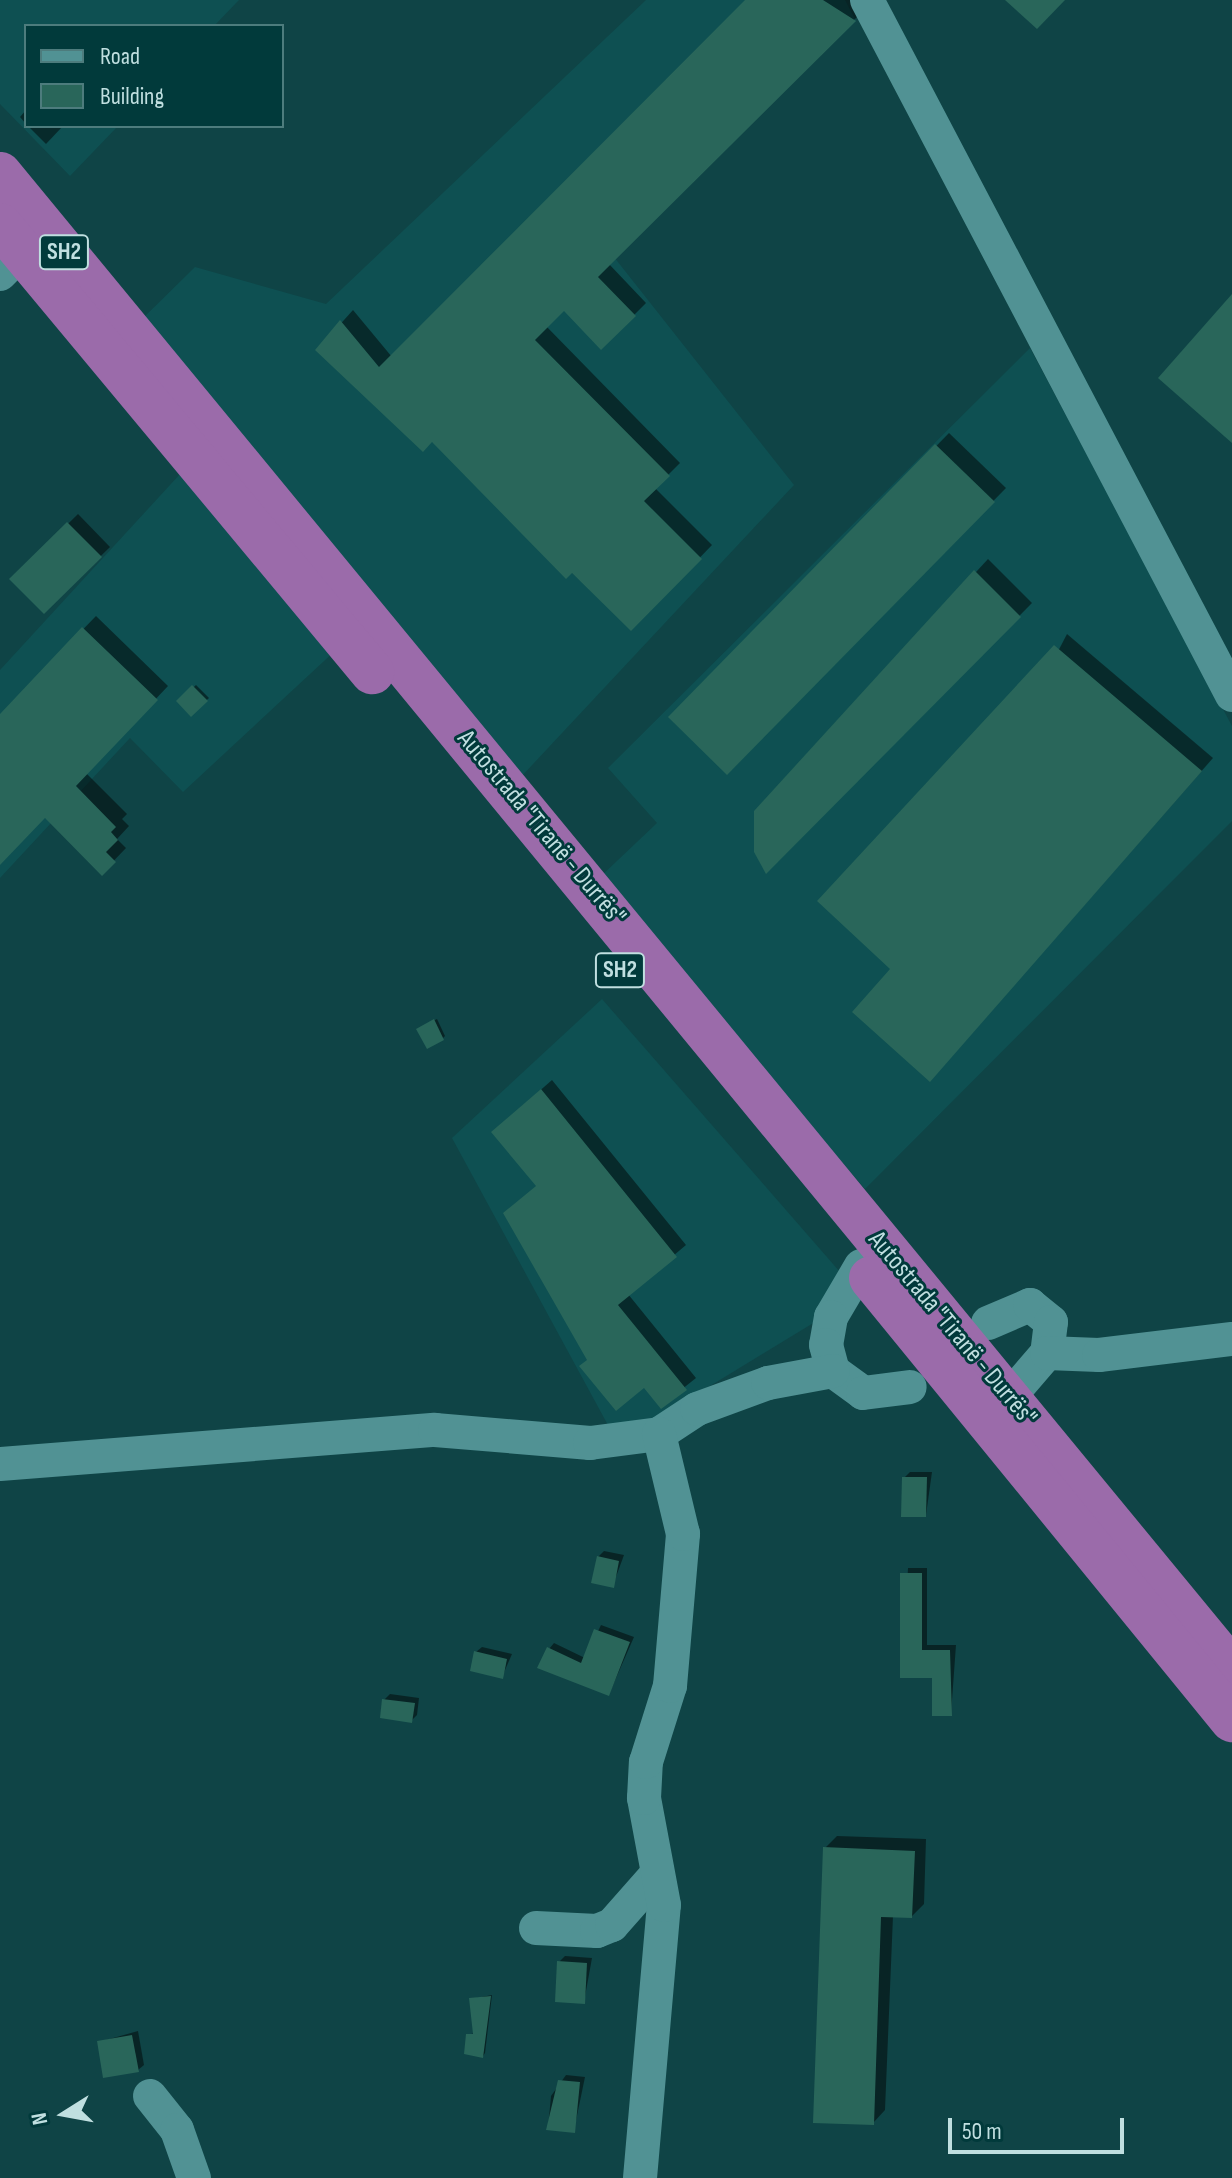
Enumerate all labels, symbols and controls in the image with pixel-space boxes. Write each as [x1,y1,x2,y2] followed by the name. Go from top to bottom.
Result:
[24,24,284,128] legend
[100,42,140,71] text: Road
[100,82,164,111] text: Building
[38,232,90,272] road number: SH2
[450,724,632,932] street label: Autostrada "Tiranë - Durrës"
[594,950,646,990] road number: SH2
[861,1225,1043,1433] street label: Autostrada "Tiranë - Durrës"
[24,2074,104,2154] north arrow
[952,2102,1128,2152] scale bar
[26,2110,54,2127] text: N
[962,2117,1002,2146] text: 50 m

